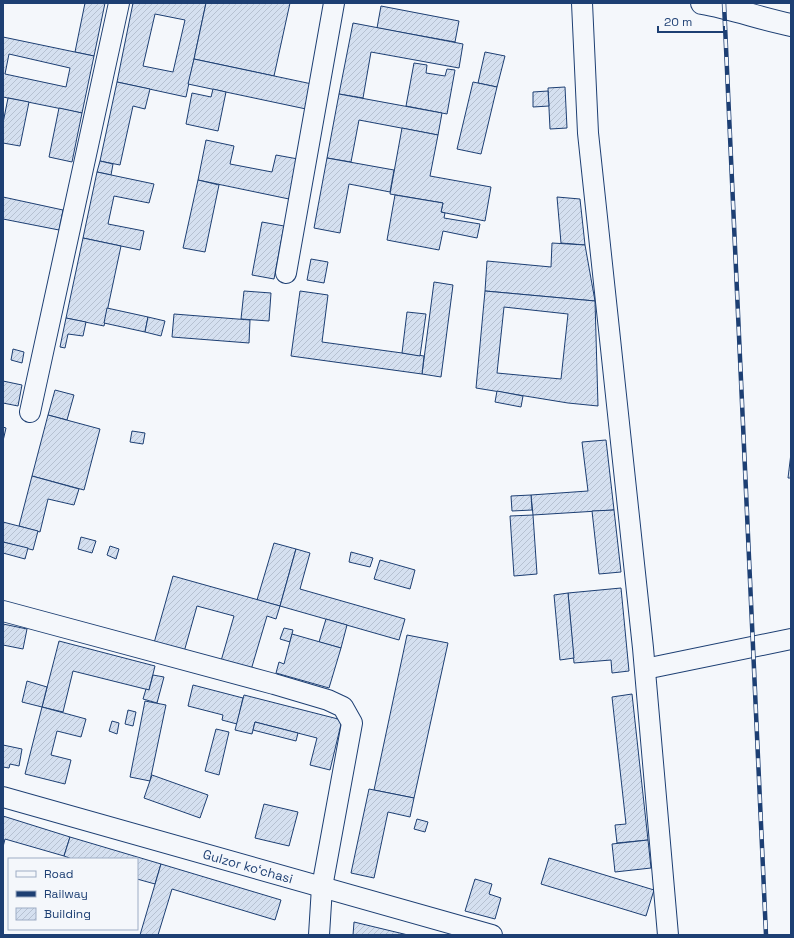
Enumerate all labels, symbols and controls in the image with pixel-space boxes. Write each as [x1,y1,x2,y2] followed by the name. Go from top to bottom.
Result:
[658,8,724,34] scale bar
[664,14,692,30] text: 20 m
[201,846,295,887] street label: Gulzor koʻchasi
[8,858,138,930] legend
[44,866,73,882] text: Road
[44,886,88,902] text: Railway
[44,906,91,922] text: Building

